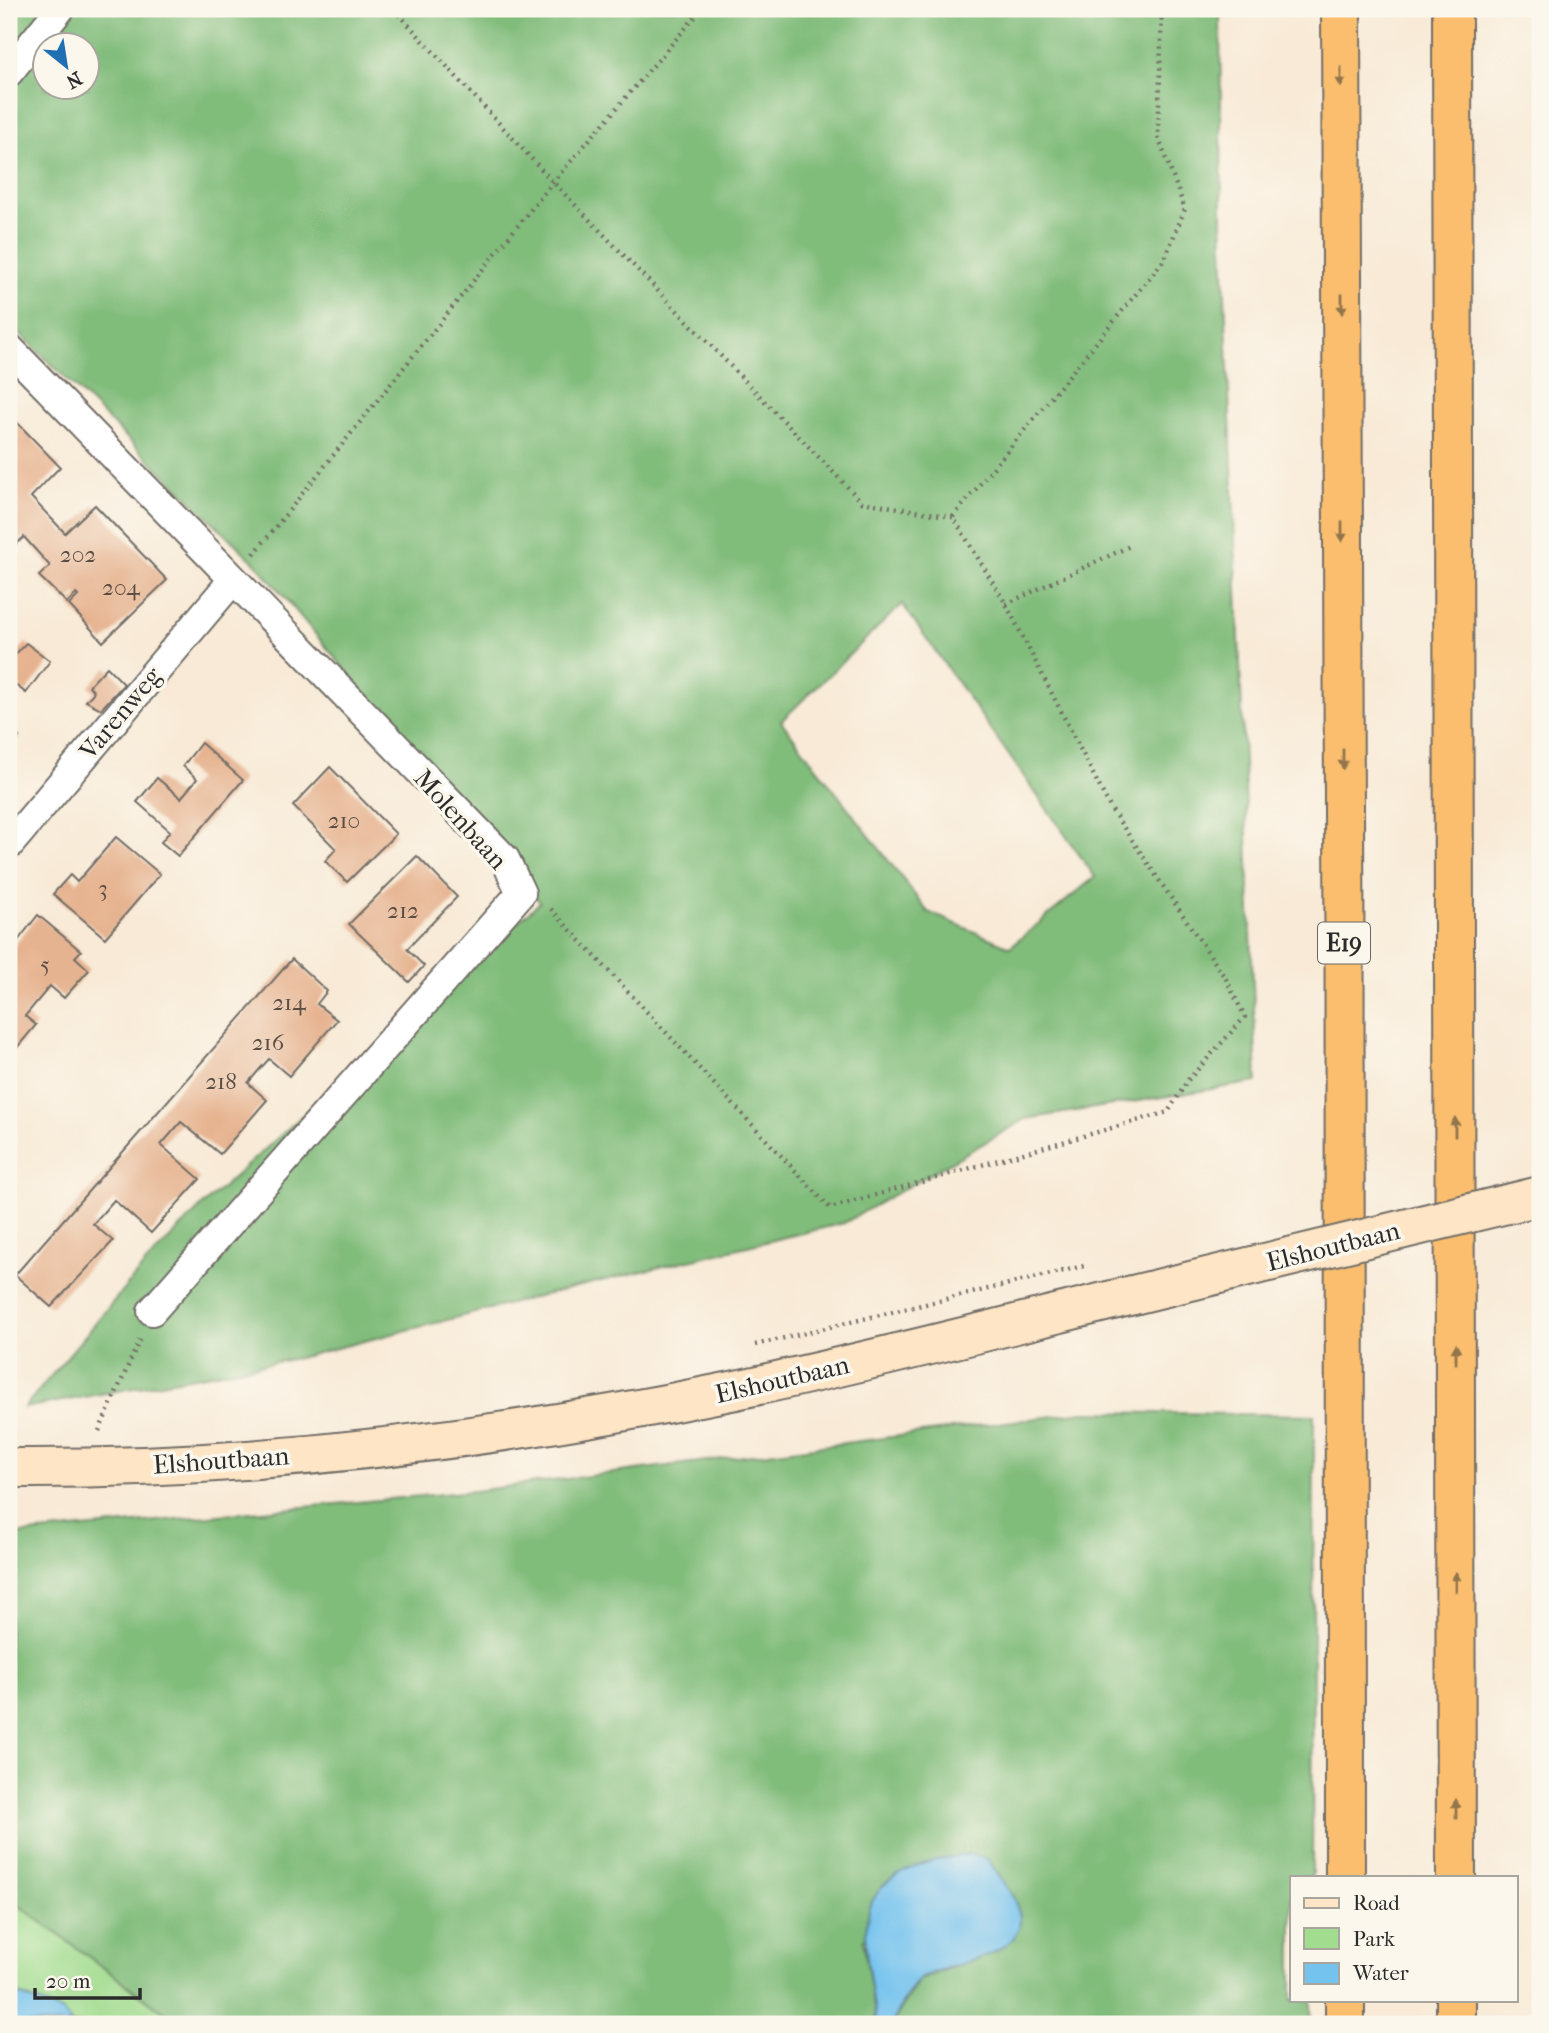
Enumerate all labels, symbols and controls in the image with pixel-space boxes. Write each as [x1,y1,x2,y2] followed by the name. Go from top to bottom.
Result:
[32,32,102,102] north arrow
[1336,66,1347,88] one-way arrow
[62,67,86,93] text: N
[1336,294,1348,316] one-way arrow
[1336,521,1348,543] one-way arrow
[60,541,96,568] house number: 202
[102,574,141,601] house number: 204
[72,660,169,767] street label: Varenweg
[1337,749,1349,771] one-way arrow
[408,763,514,876] street label: Molenbaan
[328,807,360,834] house number: 210
[98,875,108,902] house number: 3
[387,897,419,924] house number: 212
[1318,923,1370,964] road number: E19
[40,951,50,978] house number: 5
[272,989,307,1016] house number: 214
[252,1029,285,1056] house number: 216
[205,1068,237,1095] house number: 218
[1449,1115,1461,1137] one-way arrow
[1263,1215,1403,1278] street label: Elshoutbaan
[1450,1343,1462,1365] one-way arrow
[712,1349,852,1410] street label: Elshoutbaan
[152,1440,290,1481] street label: Elshoutbaan
[1450,1570,1462,1592] one-way arrow
[1450,1798,1462,1820] one-way arrow
[1290,1876,1518,2002] legend
[1353,1891,1400,1915] text: Road
[1353,1927,1395,1951] text: Park
[35,1956,140,2000] scale bar
[1352,1961,1409,1985] text: Water
[46,1969,91,1993] text: 20 m

